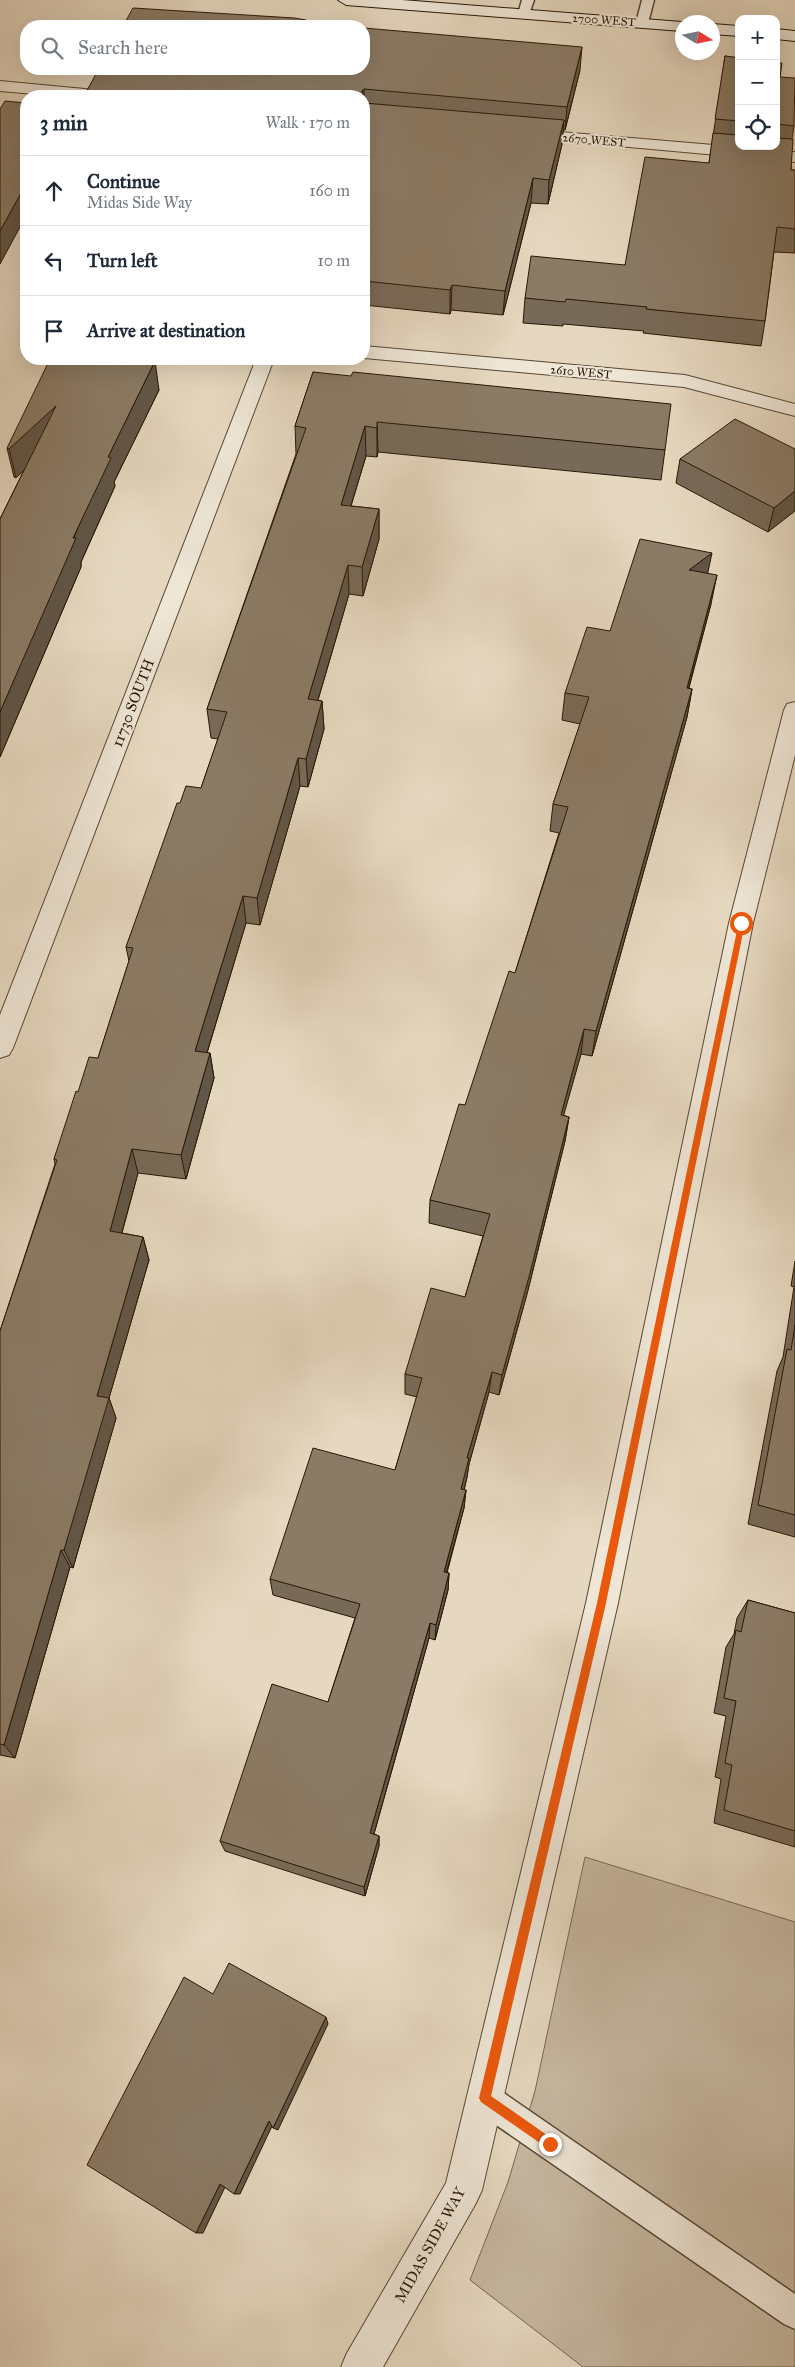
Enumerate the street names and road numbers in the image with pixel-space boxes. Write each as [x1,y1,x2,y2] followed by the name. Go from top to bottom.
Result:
[572,11,636,29] street label: 2700 WEST
[562,130,626,150] street label: 2670 WEST
[550,362,612,382] street label: 2610 WEST
[108,656,158,750] street label: 11730 SOUTH
[391,2184,469,2306] street label: MIDAS SIDE WAY

